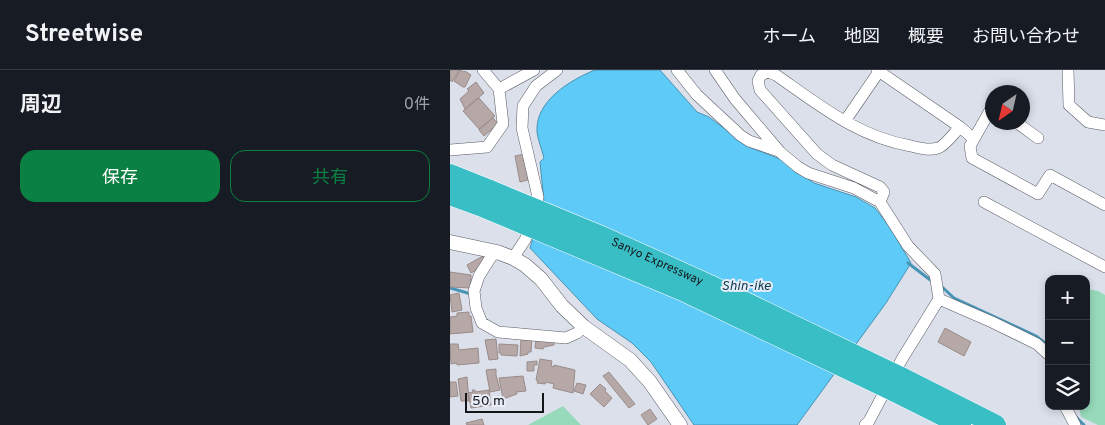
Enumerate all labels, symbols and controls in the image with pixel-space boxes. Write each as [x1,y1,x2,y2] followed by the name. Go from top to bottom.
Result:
[25,20,143,50] text: Streetwise
[763,26,816,49] text: ホーム
[844,26,880,49] text: 地図
[908,26,944,49] text: 概要
[972,26,1080,49] text: お問い合わせ
[985,85,1030,130] north arrow
[20,92,62,119] text: 周辺
[404,95,430,115] text: 0件
[20,150,220,202] button: 保存
[230,150,430,202] button: 共有
[608,234,706,290] street label: Sanyo Expressway
[1045,275,1090,410] map controls
[1045,275,1090,320] button: +
[721,278,772,295] water label: Shin-ike
[1045,320,1090,365] button: −
[1045,365,1090,410] button: layers
[465,390,544,413] scale bar
[472,393,505,410] text: 50 m

